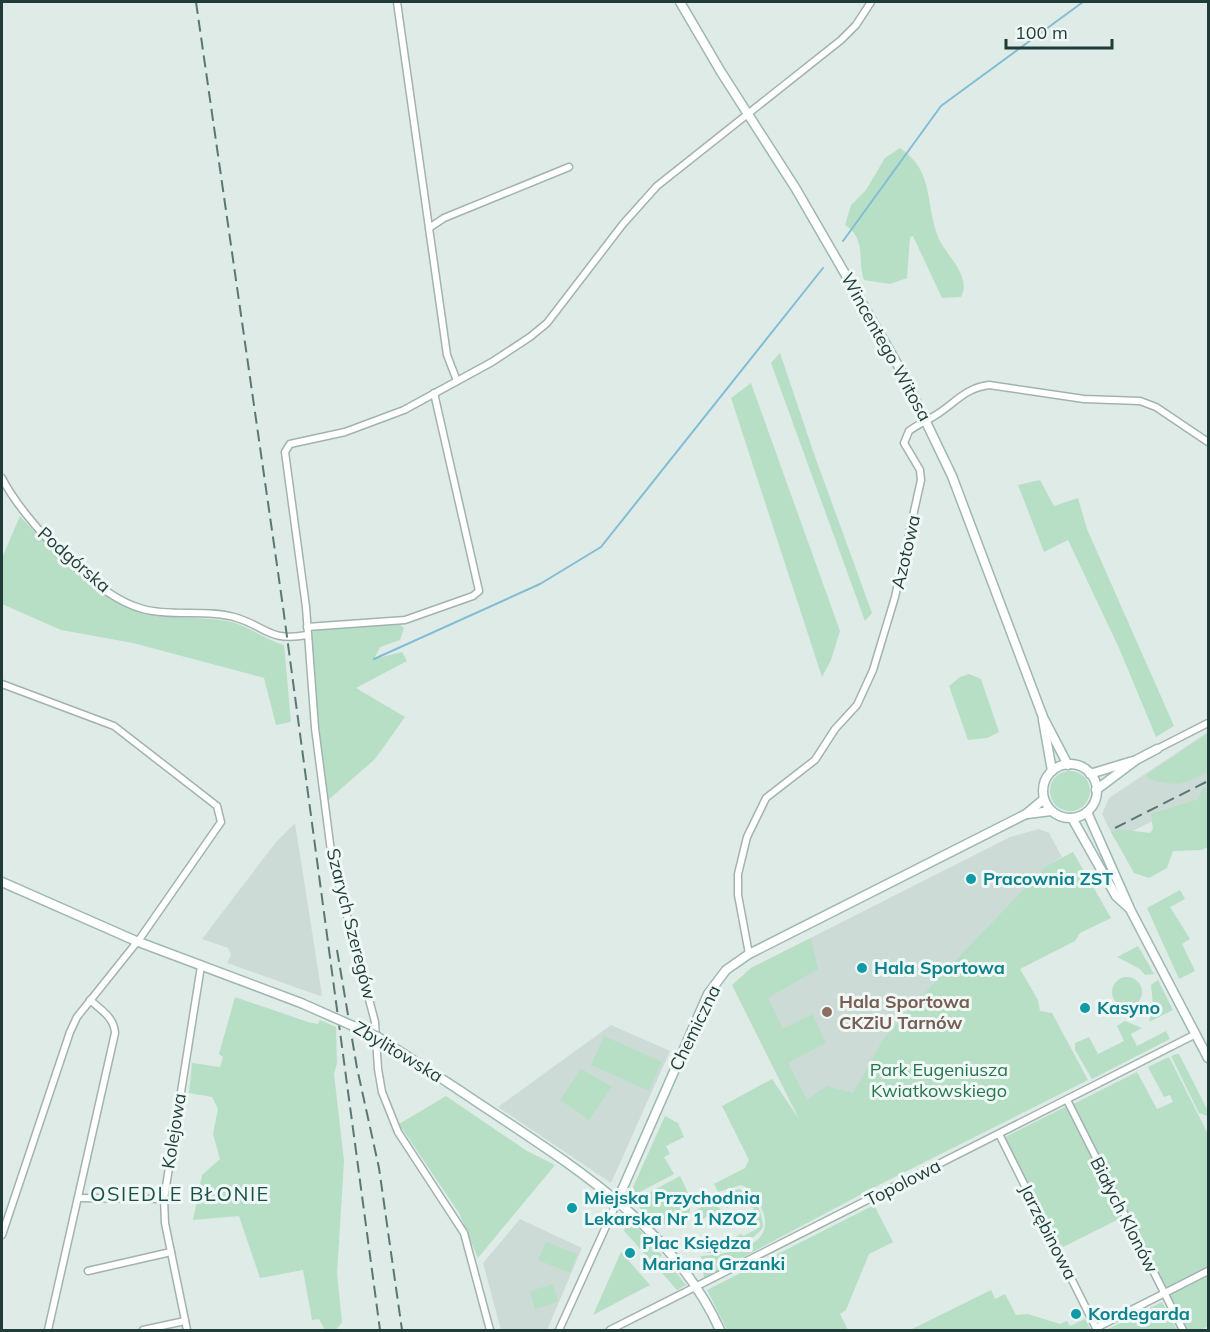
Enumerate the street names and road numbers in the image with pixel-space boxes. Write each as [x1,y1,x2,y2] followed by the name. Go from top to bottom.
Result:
[836,268,937,425] street label: Wincentego Witosa
[886,513,925,591] street label: Azotowa
[33,522,115,597] street label: Podgórska
[322,846,381,1002] street label: Szarych Szeregów
[664,981,725,1074] street label: Chemiczna
[349,1016,447,1087] street label: Zbylitowska
[156,1091,191,1170] street label: Kolejowa
[1085,1153,1164,1277] street label: Białych Klonów
[861,1154,944,1211] street label: Topolowa
[1015,1180,1082,1283] street label: Jarzębinowa

